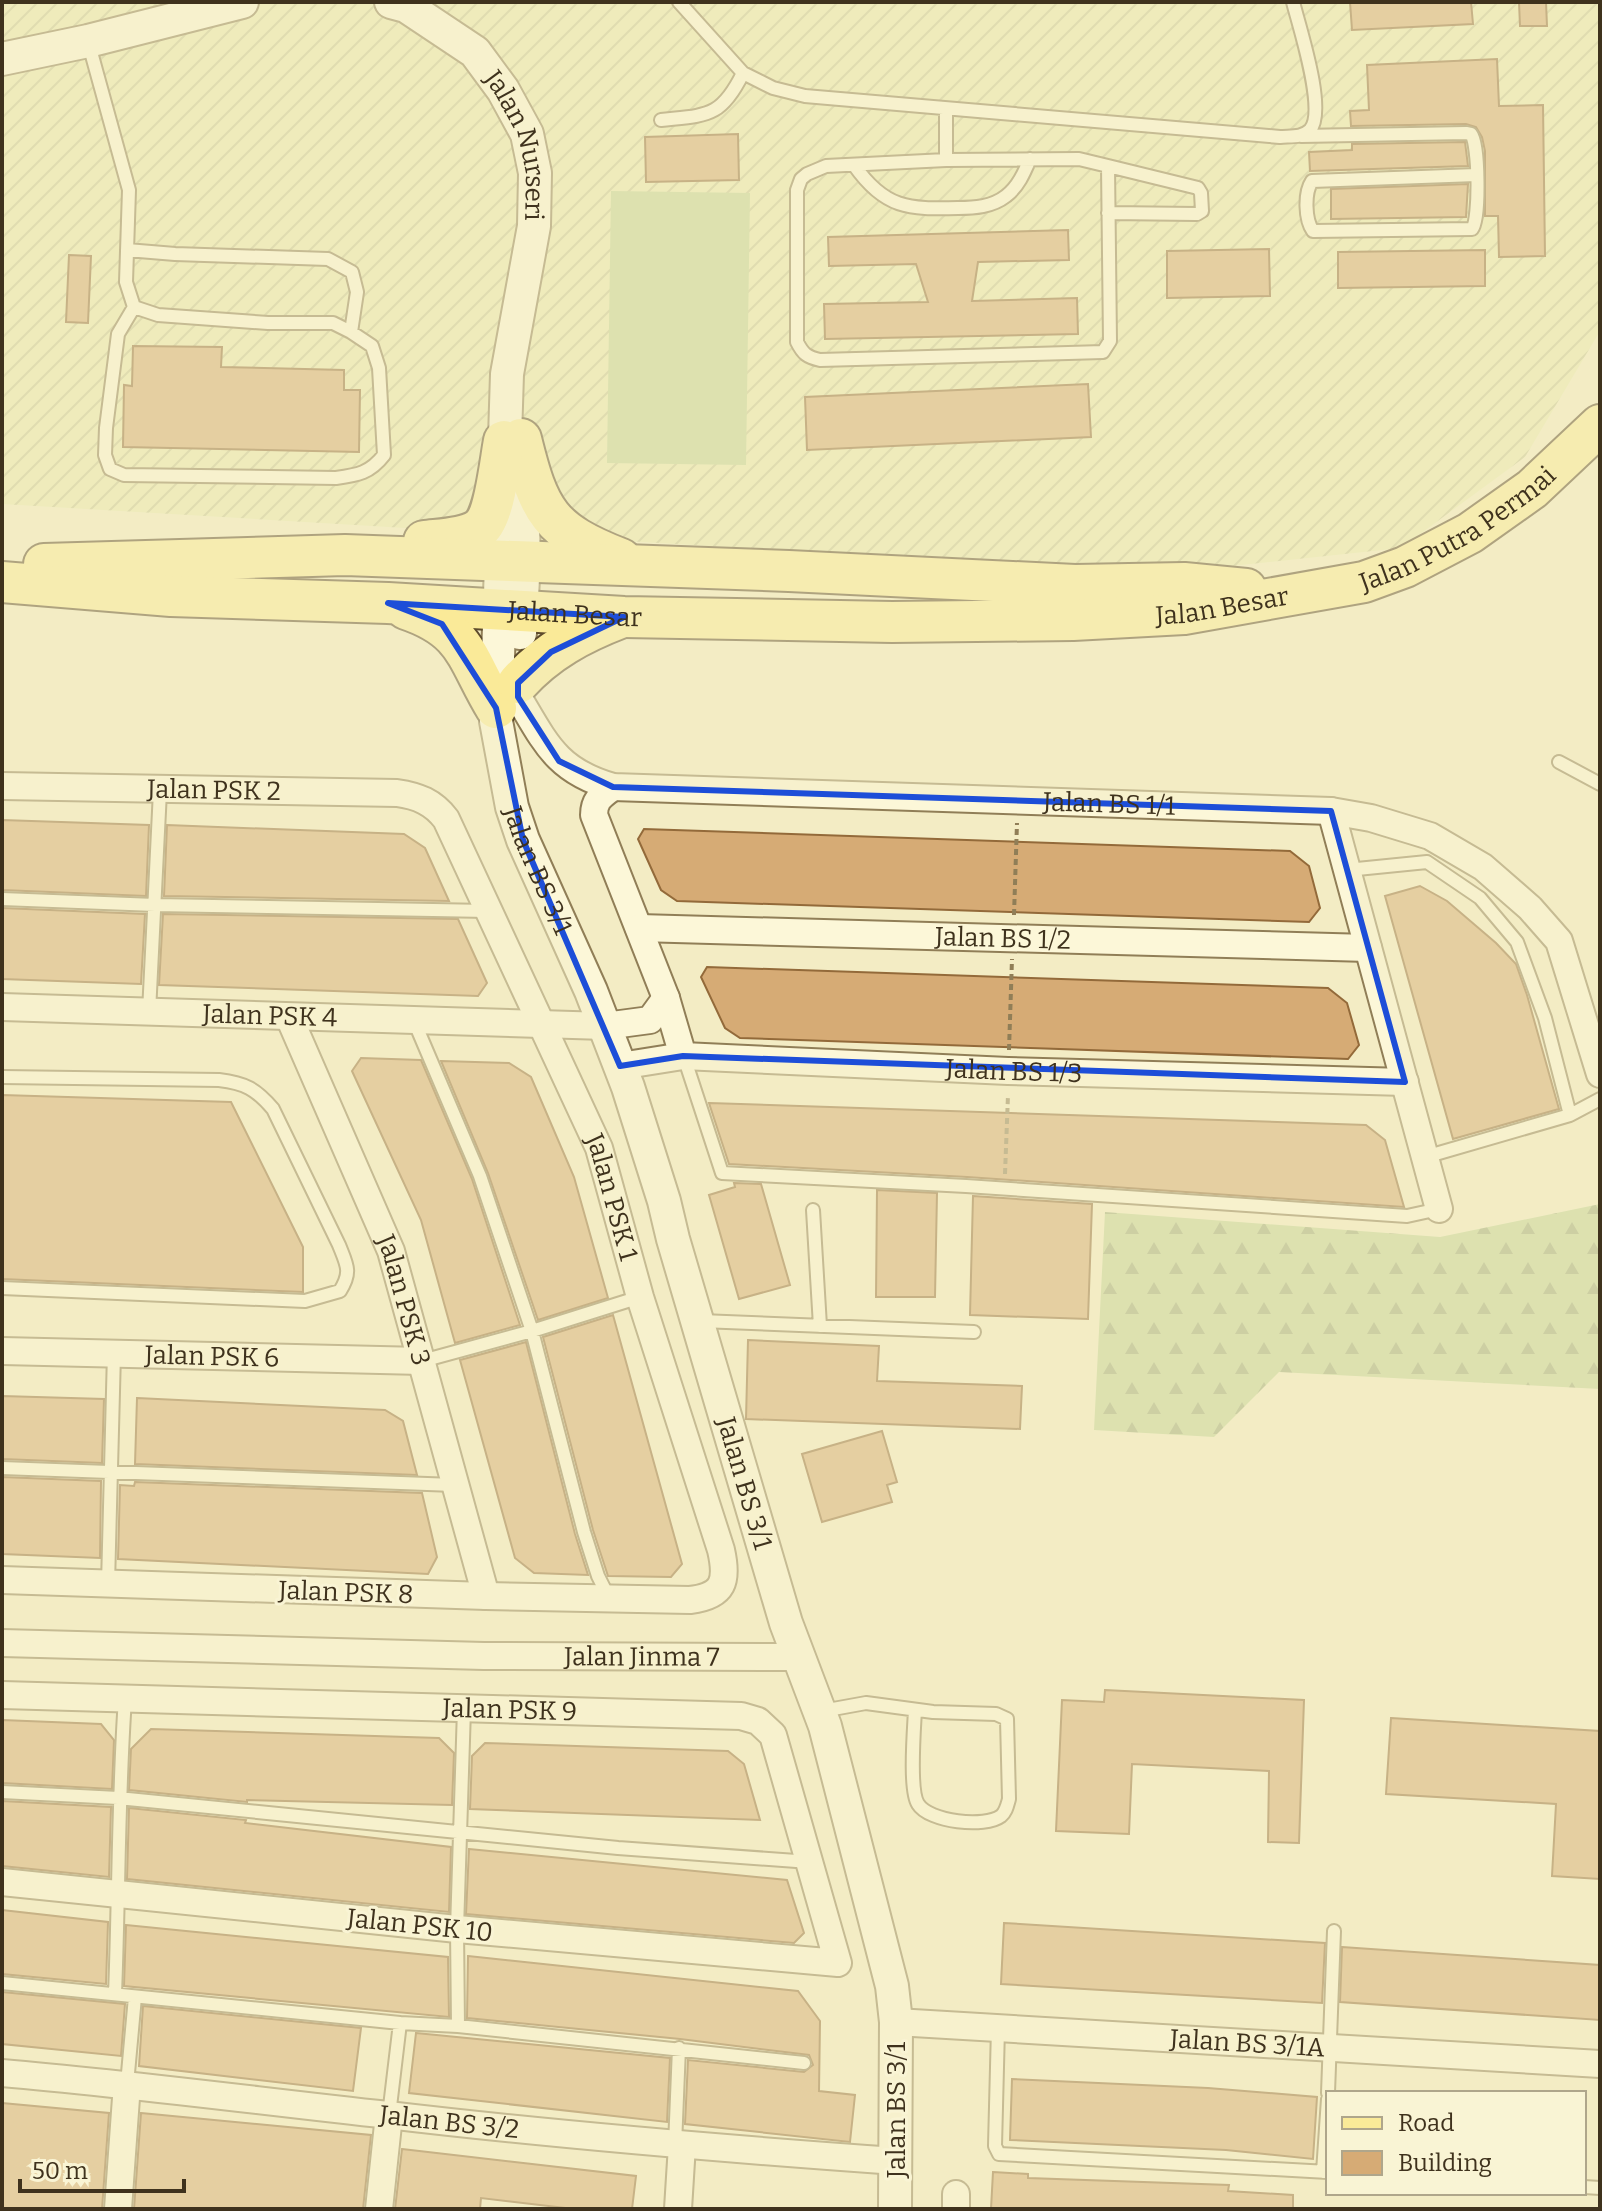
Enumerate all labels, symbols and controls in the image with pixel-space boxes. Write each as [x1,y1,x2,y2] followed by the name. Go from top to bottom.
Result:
[477,63,550,221] street label: Jalan Nurseri
[1354,460,1562,599] street label: Jalan Putra Permai
[1154,581,1291,632] street label: Jalan Besar
[506,595,643,633] street label: Jalan Besar
[146,774,281,807] street label: Jalan PSK 2
[1041,786,1176,822] street label: Jalan BS 1/1
[497,801,579,940] street label: Jalan BS 3/1
[933,921,1071,956] street label: Jalan BS 1/2
[201,998,338,1034] street label: Jalan PSK 4
[944,1053,1083,1089] street label: Jalan BS 1/3
[578,1128,644,1264] street label: Jalan PSK 1
[369,1229,437,1369] street label: Jalan PSK 3
[143,1339,280,1374] street label: Jalan PSK 6
[710,1412,779,1554] street label: Jalan BS 3/1
[277,1575,414,1610] street label: Jalan PSK 8
[563,1641,720,1673] street label: Jalan Jinma 7
[441,1692,578,1727] street label: Jalan PSK 9
[344,1902,494,1949] street label: Jalan PSK 10
[1168,2023,1326,2064] street label: Jalan BS 3/1A
[881,2041,912,2179] street label: Jalan BS 3/1
[1326,2091,1586,2195] legend
[377,2099,521,2145] street label: Jalan BS 3/2
[1398,2109,1454,2137] text: Road
[20,2143,184,2193] scale bar
[1398,2149,1492,2177] text: Building
[32,2157,88,2185] text: 50 m

